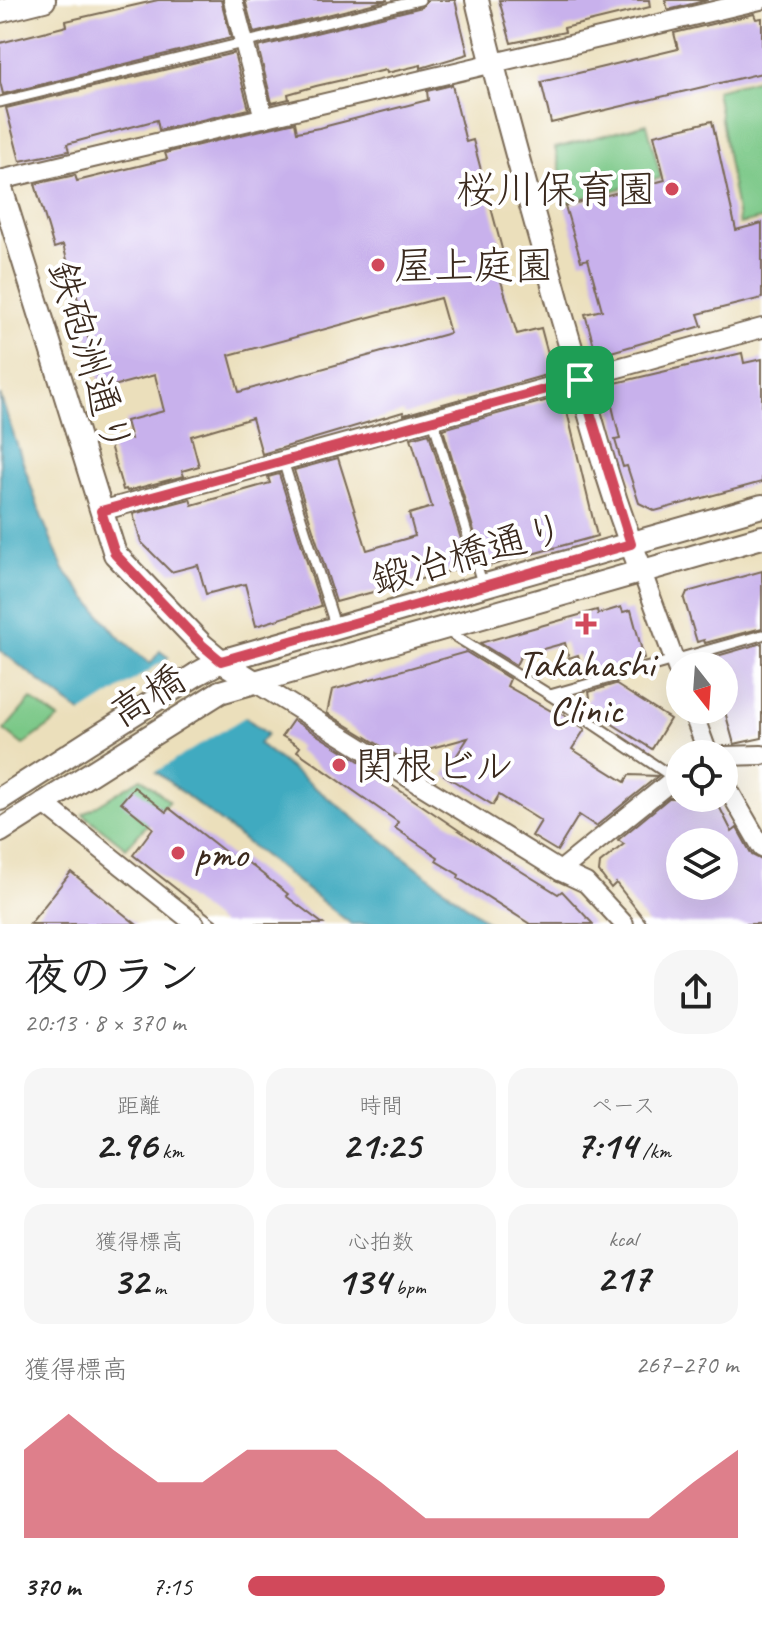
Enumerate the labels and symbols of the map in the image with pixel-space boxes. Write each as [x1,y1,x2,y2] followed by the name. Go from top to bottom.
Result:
[456,165,656,215] place label: 桜川保育園
[663,180,681,198] marker: 桜川保育園
[394,241,554,291] place label: 屋上庭園
[37,254,143,460] street label: 鉄砲洲通り
[369,256,387,274] marker: 屋上庭園
[546,346,614,414] pin
[365,502,571,606] street label: 鍛冶橋通り
[575,613,597,635] marker: Takahashi Clinic
[517,639,659,735] place label: Takahashi Clinic
[666,652,738,724] north arrow
[100,653,195,738] street label: 高橋
[355,741,514,791] place label: 関根ビル
[330,756,348,774] marker: 関根ビル
[194,829,250,879] place label: pmo
[169,844,187,862] marker: pmo

